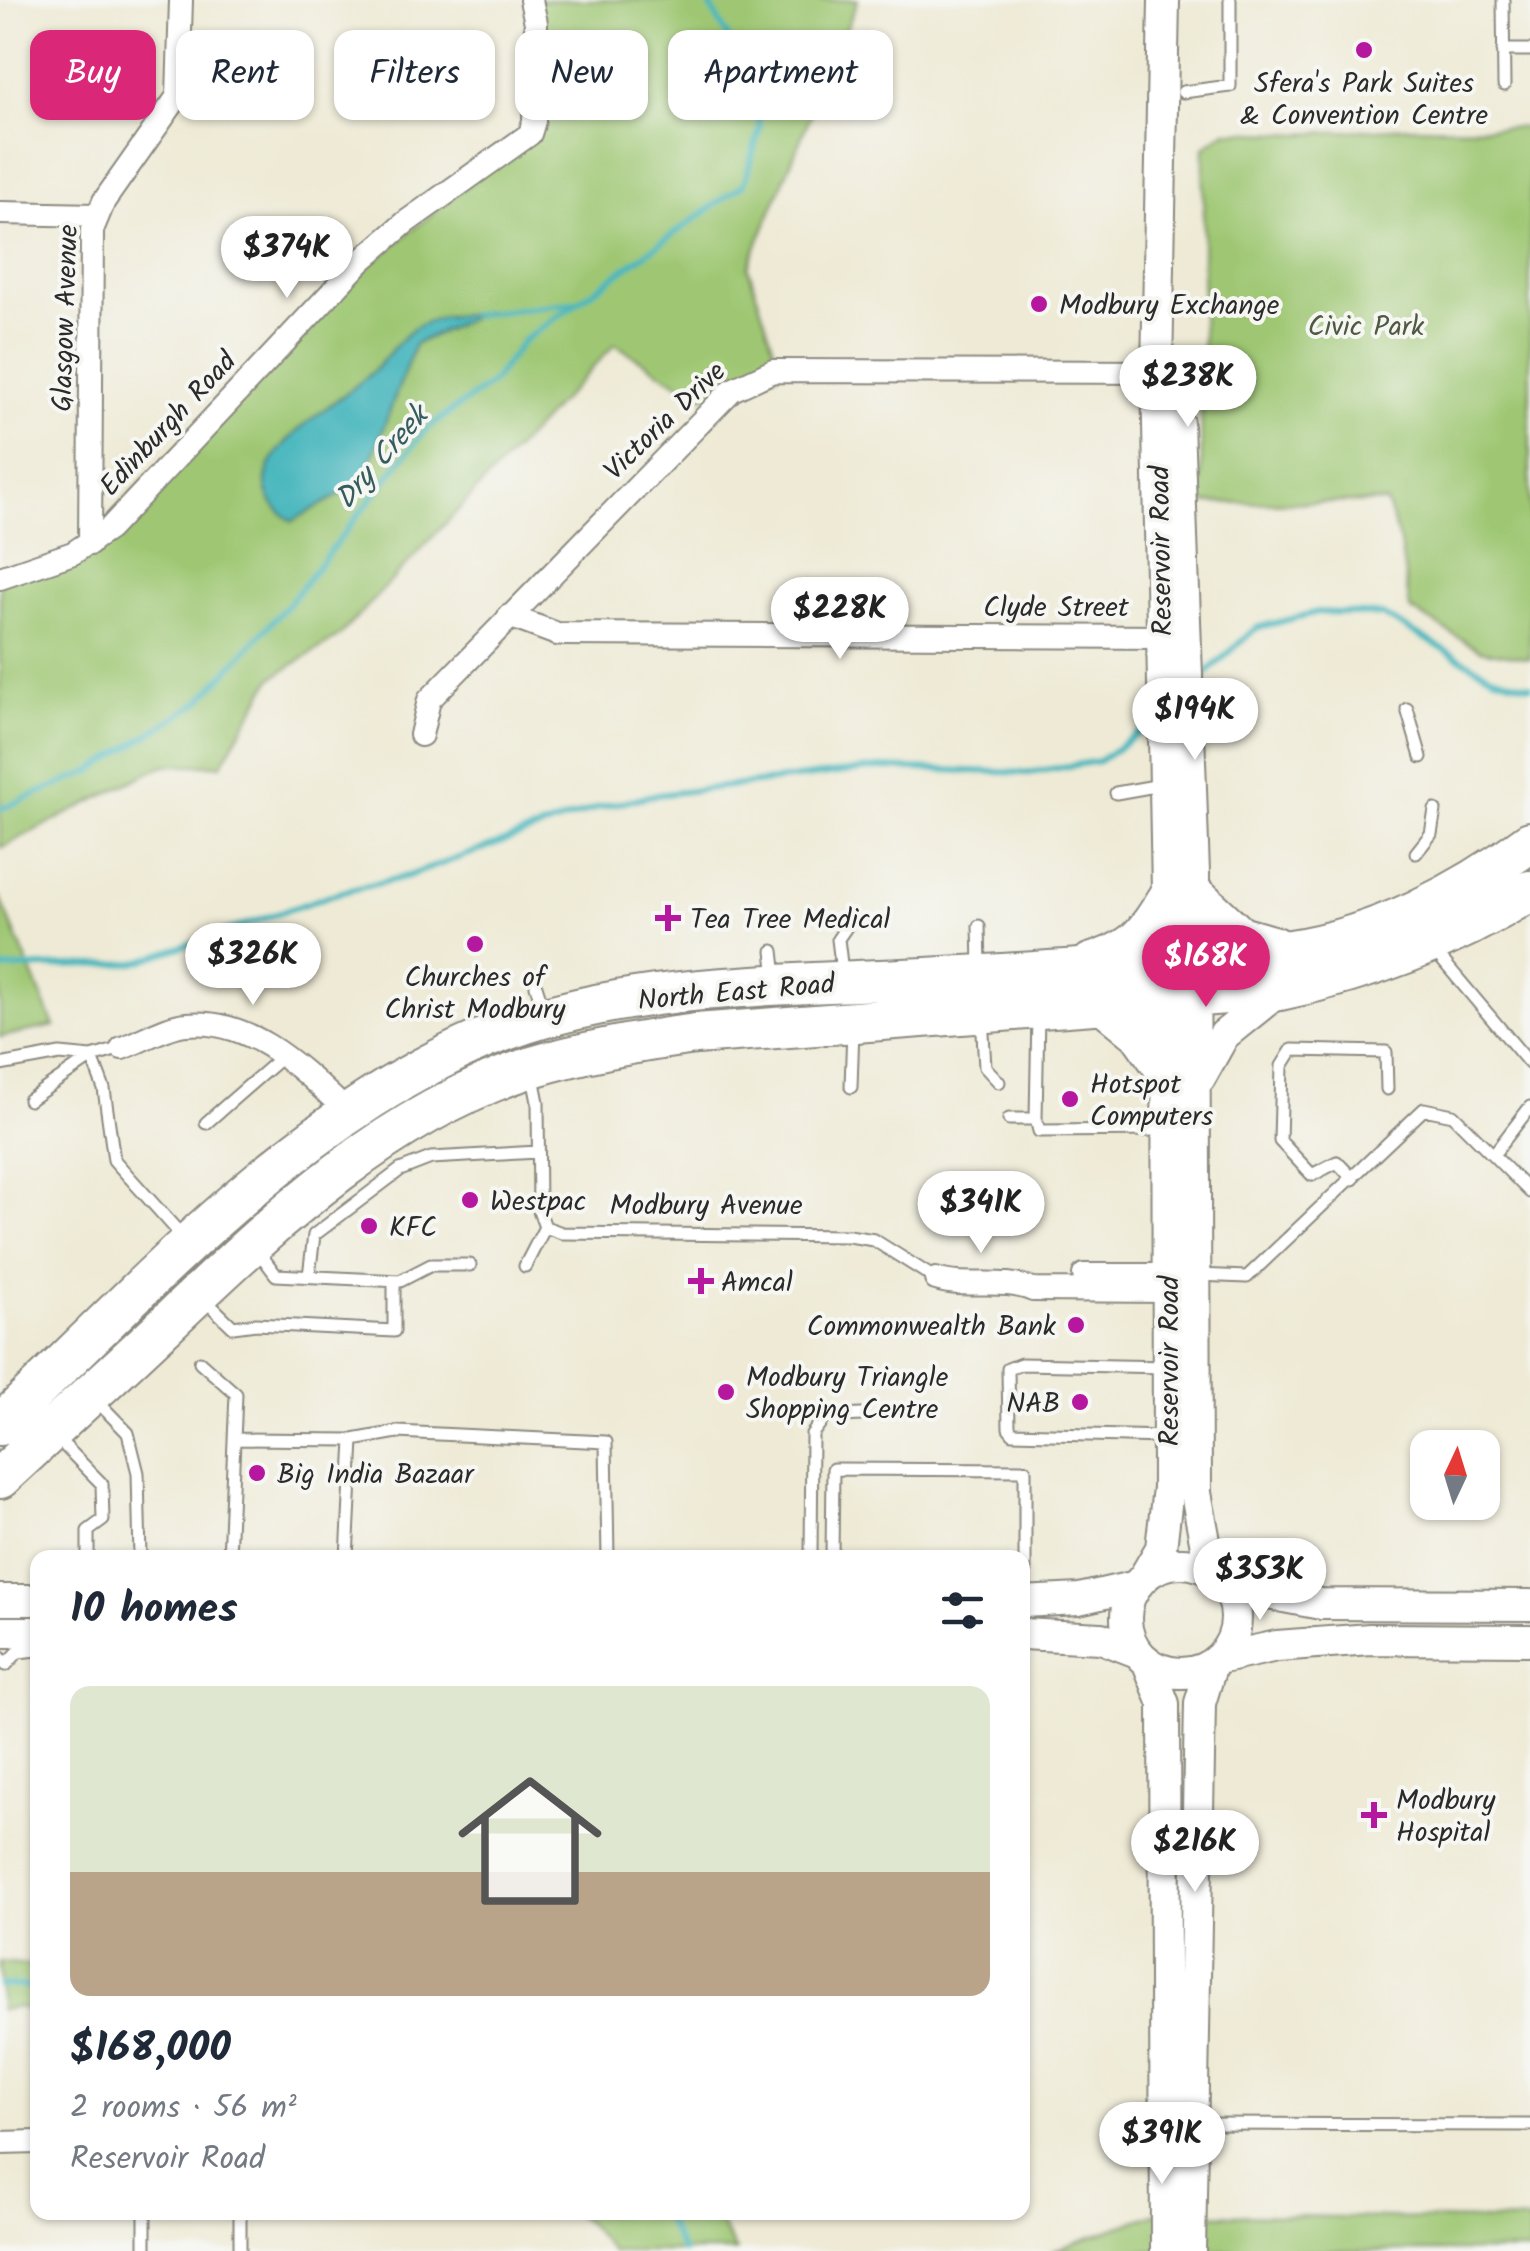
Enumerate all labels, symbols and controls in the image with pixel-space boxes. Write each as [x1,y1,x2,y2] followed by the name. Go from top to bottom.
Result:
[30,30,156,120] chip: Buy
[176,30,314,120] chip: Rent
[334,30,495,120] chip: Filters
[515,30,648,120] chip: New
[668,30,893,120] chip: Apartment
[1353,39,1375,61] marker: Sfera's Park Suites & Convention Centre
[1240,62,1488,139] place label: Sfera's Park Suites & Convention Centre
[217,216,357,301] pin: $374K
[41,223,92,413] street label: Glasgow Avenue
[243,223,331,274] text: $374K
[1059,284,1280,329] place label: Modbury Exchange
[1028,293,1050,315] marker: Modbury Exchange
[1308,305,1425,350] park label: Civic Park
[89,341,249,508] street label: Edinburgh Road
[1118,345,1258,430] pin: $238K
[594,351,738,492] street label: Victoria Drive
[1141,352,1235,403] text: $238K
[324,393,444,521] water label: Dry Creek
[1138,464,1186,637] street label: Reservoir Road
[770,577,910,662] pin: $228K
[793,584,887,635] text: $228K
[983,586,1130,631] street label: Clyde Street
[1125,678,1265,763] pin: $194K
[1154,685,1236,736] text: $194K
[690,898,891,943] place label: Tea Tree Medical
[655,905,681,931] marker: Tea Tree Medical
[183,923,323,1008] pin: $326K
[1136,925,1276,1010] pin: $168K
[207,930,299,981] text: $326K
[1164,932,1248,983] text: $168K
[464,933,486,955] marker: Churches of Christ Modbury
[384,956,566,1033] place label: Churches of Christ Modbury
[636,962,838,1025] street label: North East Road
[1090,1063,1213,1140] place label: Hotspot Computers
[1059,1088,1081,1110] marker: Hotspot Computers
[911,1171,1051,1256] pin: $341K
[940,1178,1022,1229] text: $341K
[490,1180,586,1225] place label: Westpac
[610,1184,803,1229] street label: Modbury Avenue
[459,1189,481,1211] marker: Westpac
[389,1206,437,1251] place label: KFC
[358,1215,380,1237] marker: KFC
[721,1261,793,1306] place label: Amcal
[690,1270,712,1292] marker: Amcal
[1148,1275,1193,1446] street label: Reservoir Road
[807,1305,1057,1350] place label: Commonwealth Bank
[1065,1314,1087,1336] marker: Commonwealth Bank
[746,1356,949,1433] place label: Modbury Triangle Shopping Centre
[715,1381,737,1403] marker: Modbury Triangle Shopping Centre
[1006,1382,1060,1427] place label: NAB
[1069,1391,1091,1413] marker: NAB
[1410,1430,1500,1520] north arrow
[1410,1430,1500,1520] map controls
[277,1453,475,1498] place label: Big India Bazaar
[246,1462,268,1484] marker: Big India Bazaar
[1190,1538,1330,1623] pin: $353K
[1215,1545,1305,1596] text: $353K
[70,1577,238,1644] text: 10 homes
[935,1583,990,1638] icon: filters
[440,1751,620,1931] icon: home
[1396,1779,1496,1856] place label: Modbury Hospital
[1361,1802,1387,1828] marker: Modbury Hospital
[1125,1810,1265,1895] pin: $216K
[1153,1817,1237,1868] text: $216K
[70,2016,231,2083] text: $168,000
[70,2083,297,2134] text: 2 rooms · 56 m²
[1092,2102,1232,2187] pin: $391K
[1121,2109,1203,2160] text: $391K
[70,2134,265,2185] text: Reservoir Road

